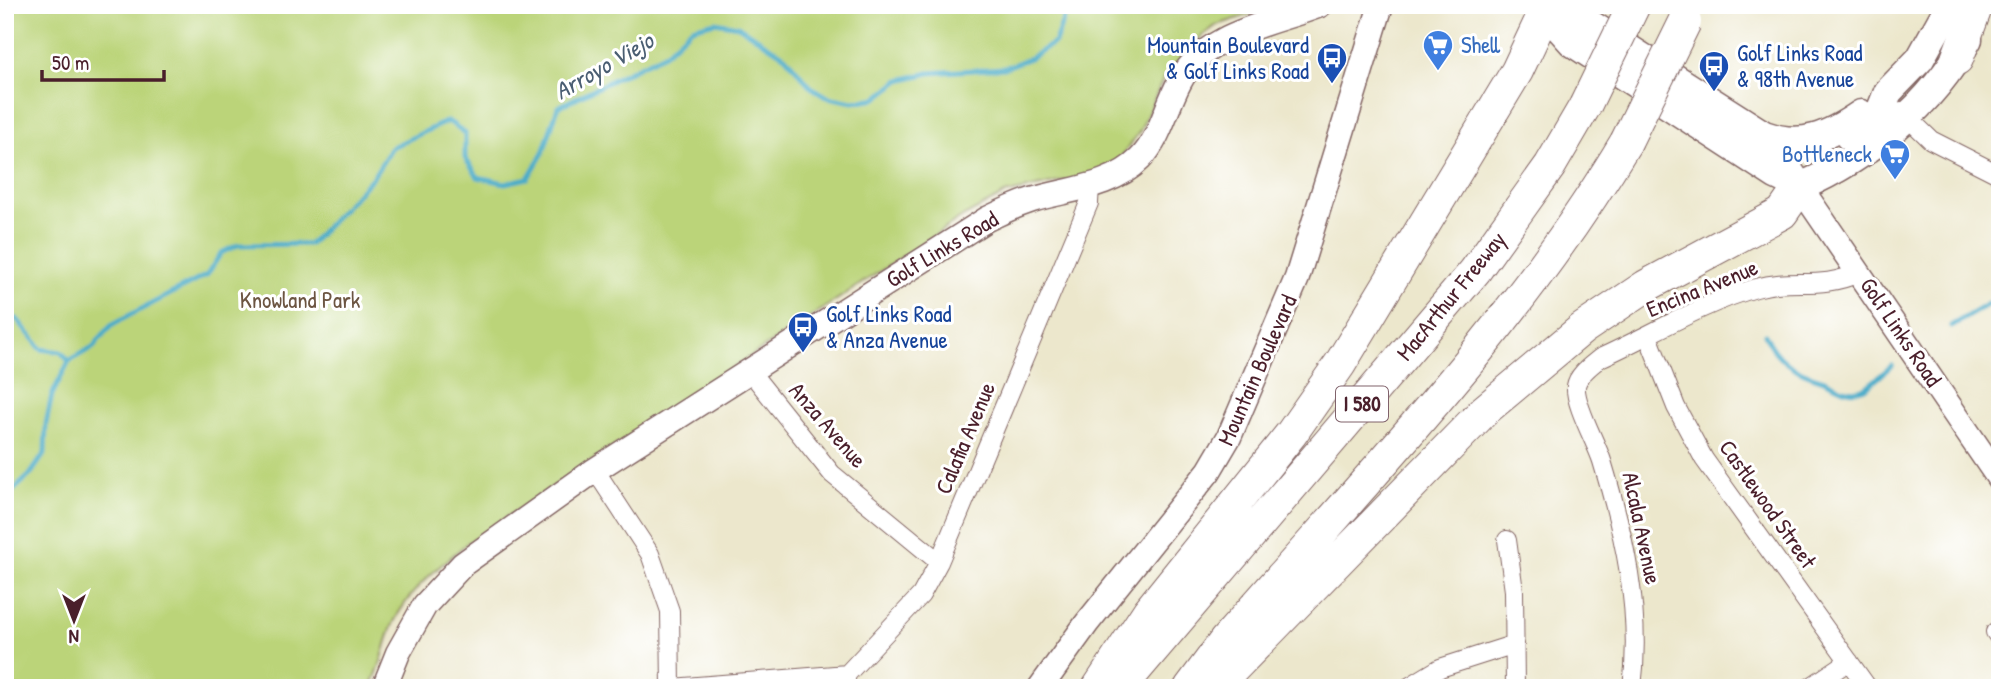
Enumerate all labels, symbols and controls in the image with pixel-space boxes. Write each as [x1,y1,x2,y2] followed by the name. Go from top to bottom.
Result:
[548,23,661,107] water label: Arroyo Viejo
[1421,28,1455,72] supermarket icon: Shell
[1147,29,1309,86] place label: Mountain Boulevard & Golf Links Road
[1461,29,1501,60] place label: Shell
[1737,37,1862,94] place label: Golf Links Road & 98th Avenue
[42,38,164,82] scale bar
[1315,41,1349,85] bus stop icon: Mountain Boulevard & Golf Links Road
[52,48,89,77] text: 50 m
[1697,49,1731,93] bus stop icon: Golf Links Road & 98th Avenue
[1878,137,1912,181] supermarket icon: Bottleneck
[1782,138,1872,169] place label: Bottleneck
[880,203,1004,294] street label: Golf Links Road
[1389,224,1512,367] street label: MacArthur Freeway
[1641,251,1762,324] street label: Encina Avenue
[1853,271,1949,392] street label: Golf Links Road
[240,284,361,315] park label: Knowland Park
[1209,290,1304,450] street label: Mountain Boulevard
[826,298,951,355] place label: Golf Links Road & Anza Avenue
[786,310,820,354] bus stop icon: Golf Links Road & Anza Avenue
[783,375,874,474] street label: Anza Avenue
[927,377,1002,498] street label: Calafia Avenue
[1336,386,1388,422] road number: I 580
[1713,433,1825,575] street label: Castlewood Street
[1615,469,1670,587] street label: Alcala Avenue
[38,584,108,654] north arrow
[69,624,79,650] text: N

